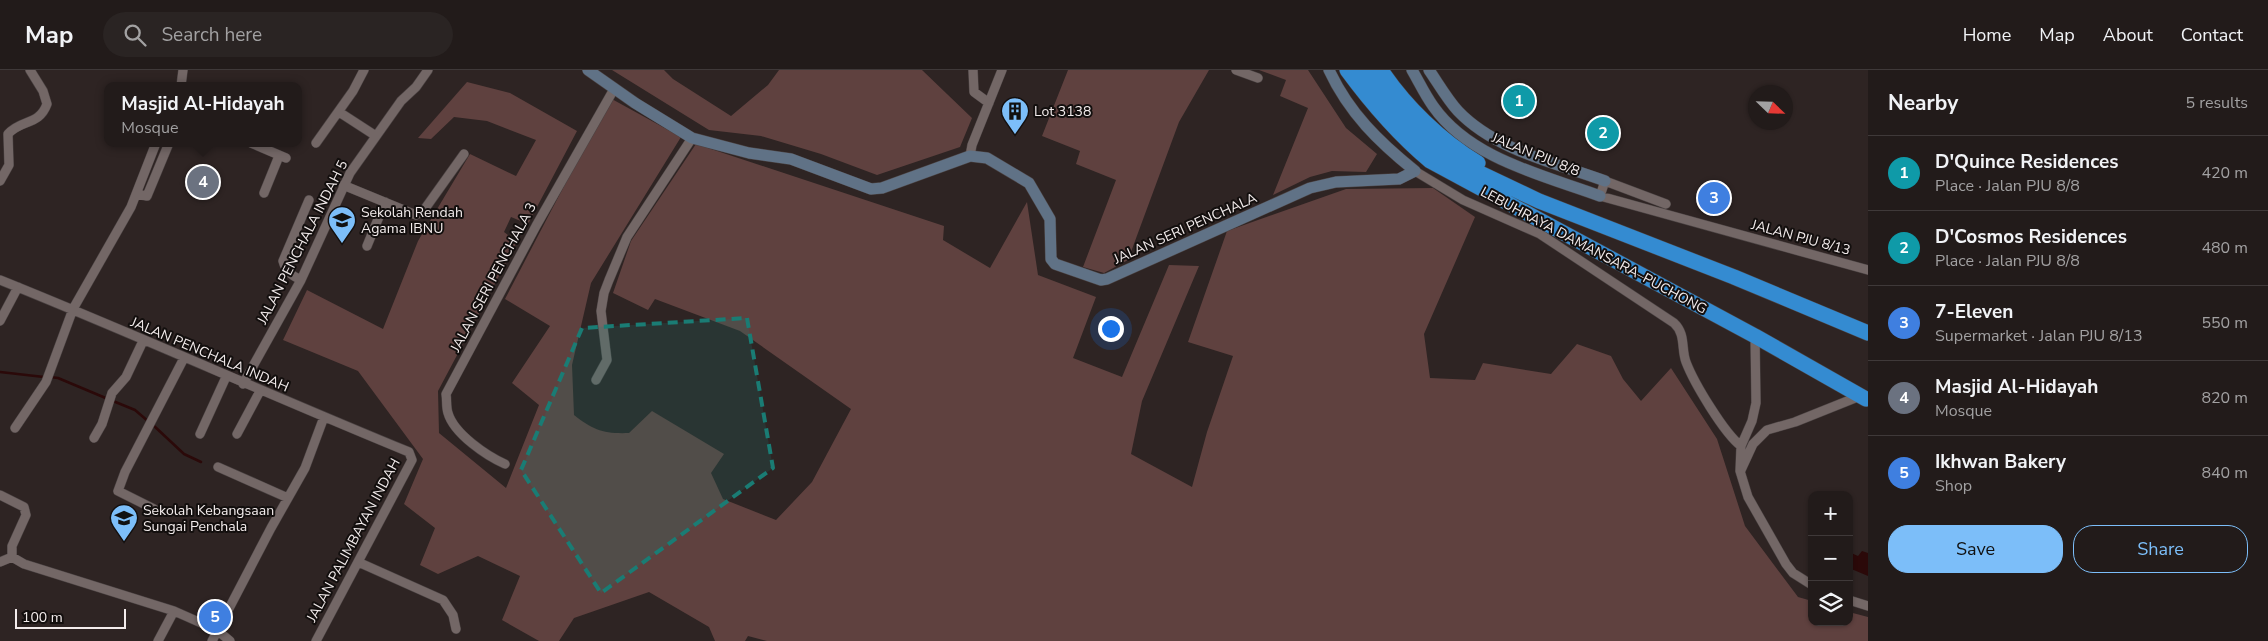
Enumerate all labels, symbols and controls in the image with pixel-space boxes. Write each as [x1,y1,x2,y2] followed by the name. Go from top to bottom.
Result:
[103,12,453,57] search box
[25,19,73,51] text: Map
[121,21,149,49] icon: search
[161,22,262,48] text: Search here
[1963,23,2011,47] text: Home
[2039,23,2075,47] text: Map
[2103,23,2153,47] text: About
[2181,23,2243,47] text: Contact
[104,82,302,147] popup
[1503,82,1535,120] pin: 1
[1748,85,1793,130] north arrow
[1888,89,1958,117] text: Nearby
[121,91,285,117] text: Masjid Al-Hidayah
[2186,92,2248,114] text: 5 results
[1000,96,1030,135] building icon: Lot 3138
[1034,102,1091,121] place label: Lot 3138
[1587,114,1619,152] pin: 2
[121,117,178,139] text: Mosque
[1488,128,1583,181] street label: JALAN PJU 8/8
[1935,149,2119,175] text: D'Quince Residences
[252,157,352,329] street label: JALAN PENCHALA INDAH 5
[1899,162,1909,184] text: 1
[2201,162,2248,184] text: 420 m
[187,163,219,201] pin: 4
[1935,175,2080,197] text: Place · Jalan PJU 8/8
[1698,179,1730,217] pin: 3
[1477,182,1710,318] street label: LEBUHRAYA DAMANSARA–PUCHONG
[1110,188,1260,269] street label: JALAN SERI PENCHALA
[445,199,541,356] street label: JALAN SERI PENCHALA 3
[361,203,463,238] place label: Sekolah Rendah Agama IBNU
[327,205,357,244] school or university icon: Sekolah Rendah Agama IBNU
[1748,215,1852,260] street label: JALAN PJU 8/13
[1935,224,2127,250] text: D'Cosmos Residences
[1899,237,1909,259] text: 2
[2201,237,2248,259] text: 480 m
[1935,250,2080,272] text: Place · Jalan PJU 8/8
[1935,299,2013,325] text: 7-Eleven
[127,312,292,396] street label: JALAN PENCHALA INDAH
[1899,312,1909,334] text: 3
[2201,312,2248,334] text: 550 m
[1098,316,1124,342] your location
[1935,325,2143,347] text: Supermarket · Jalan PJU 8/13
[1935,374,2098,400] text: Masjid Al-Hidayah
[1899,387,1909,409] text: 4
[2201,387,2248,409] text: 820 m
[1935,400,1992,422] text: Mosque
[1935,449,2066,475] text: Ikhwan Bakery
[302,455,405,626] street label: JALAN PALIMBAYAN INDAH
[1899,462,1909,484] text: 5
[2201,462,2248,484] text: 840 m
[1935,475,1972,497] text: Shop
[1808,491,1853,626] map controls
[1808,491,1853,536] button: +
[143,501,274,536] place label: Sekolah Kebangsaan Sungai Penchala
[109,503,139,542] school or university icon: Sekolah Kebangsaan Sungai Penchala
[1888,525,2063,573] button: Save
[2073,525,2248,573] button: Share
[1808,536,1853,581] button: −
[1808,581,1853,626] button: layers
[199,598,231,636] pin: 5
[15,606,126,629] scale bar
[22,608,63,627] text: 100 m

